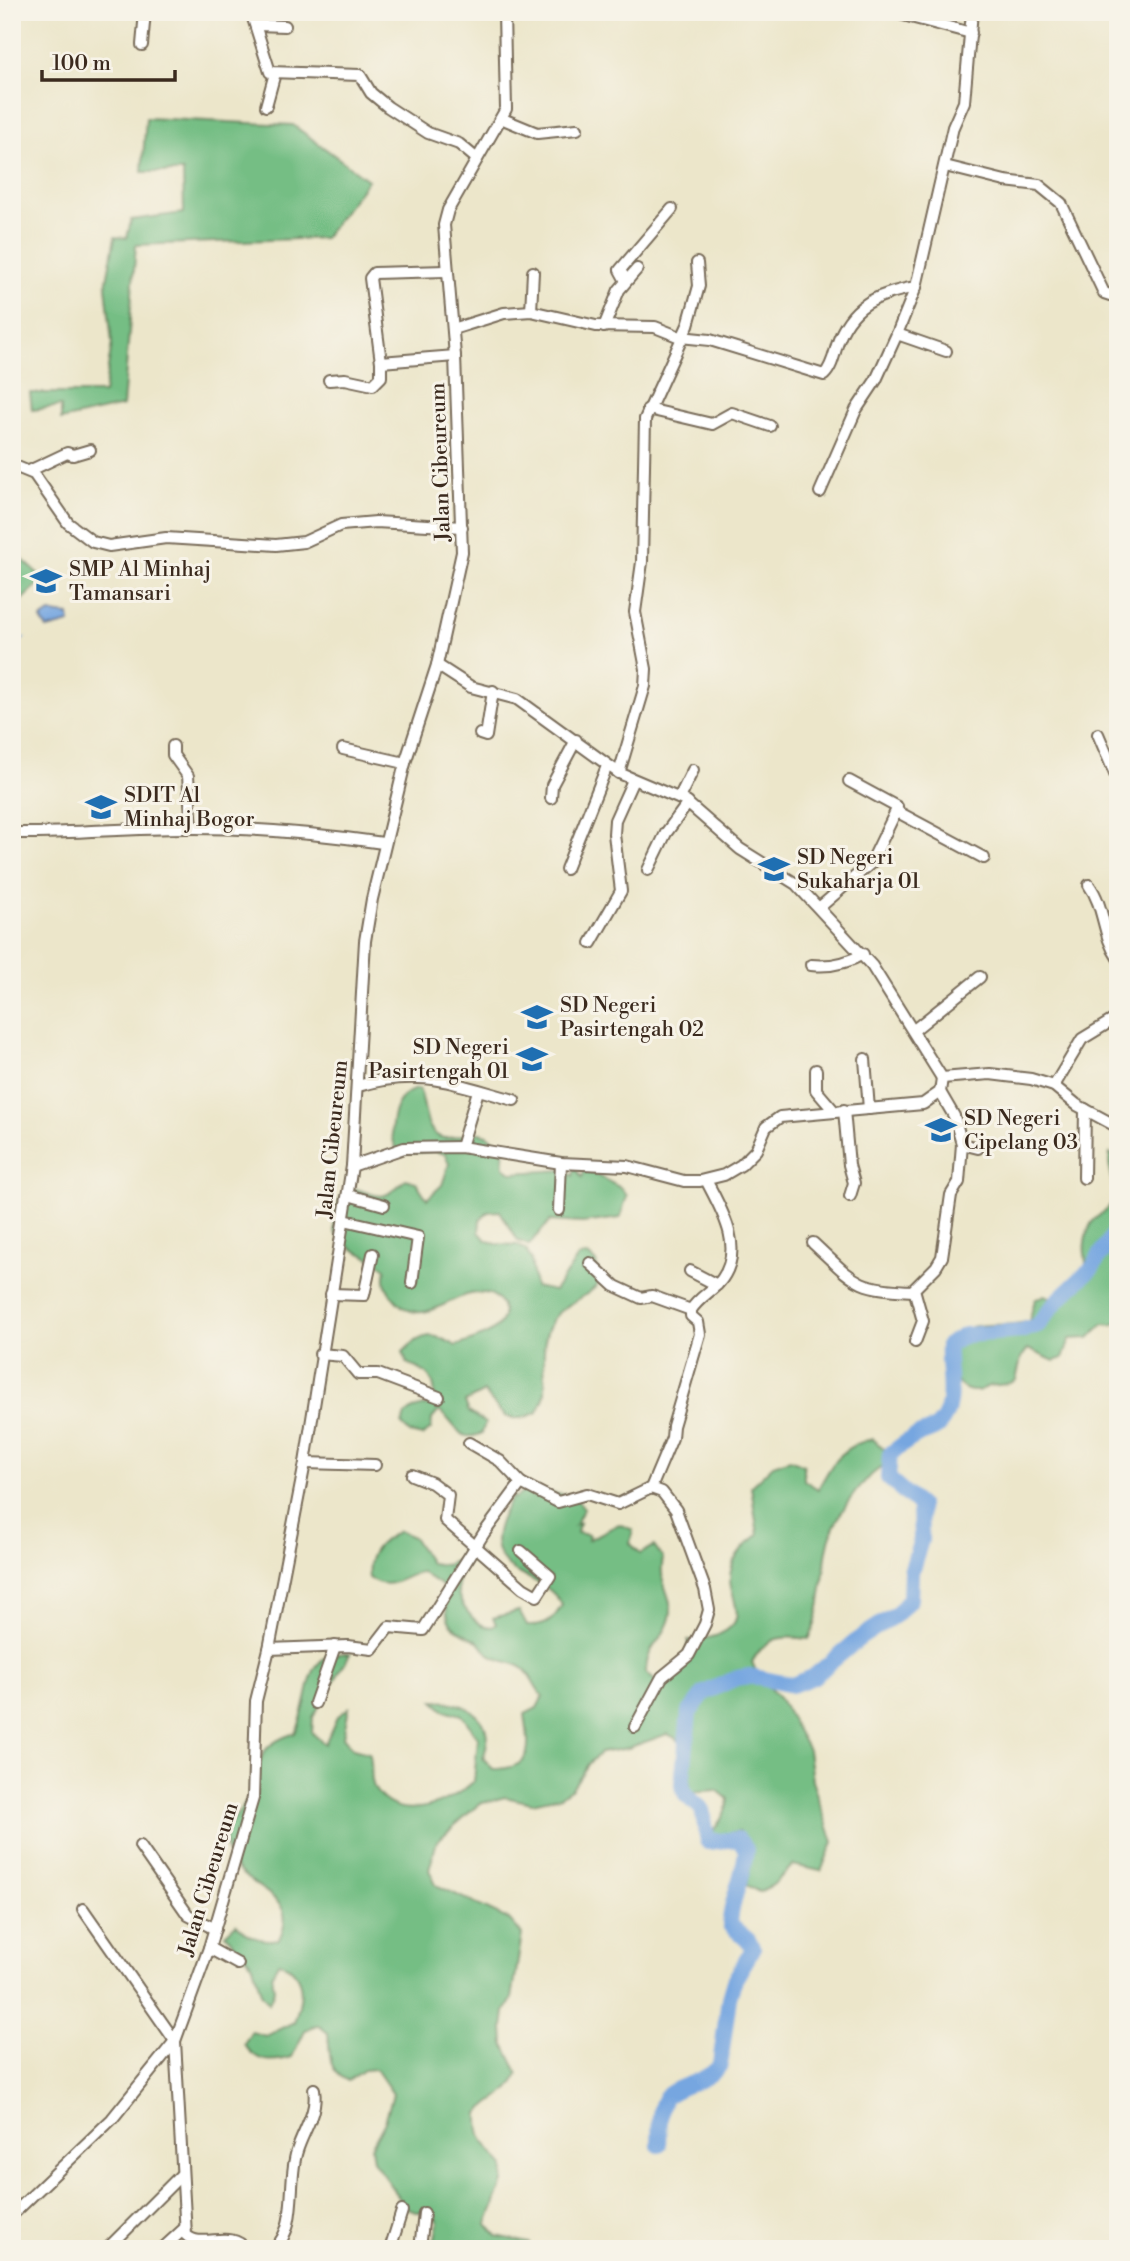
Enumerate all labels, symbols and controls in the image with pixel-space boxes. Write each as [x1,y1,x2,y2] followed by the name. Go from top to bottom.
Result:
[42,38,175,82] scale bar
[52,51,111,77] text: 100 m
[425,382,457,543] street label: Jalan Cibeureum
[69,557,211,607] place label: SMP Al Minhaj Tamansari
[29,564,63,598] school or university icon: SMP Al Minhaj Tamansari
[124,783,255,833] place label: SDIT Al Minhaj Bogor
[84,790,118,824] school or university icon: SDIT Al Minhaj Bogor
[797,845,920,895] place label: SD Negeri Sukaharja 01
[757,852,791,886] school or university icon: SD Negeri Sukaharja 01
[560,993,704,1043] place label: SD Negeri Pasirtengah 02
[520,1000,554,1034] school or university icon: SD Negeri Pasirtengah 02
[368,1035,509,1085] place label: SD Negeri Pasirtengah 01
[515,1042,549,1076] school or university icon: SD Negeri Pasirtengah 01
[312,1059,354,1221] street label: Jalan Cibeureum
[964,1106,1078,1156] place label: SD Negeri Cipelang 03
[924,1113,958,1147] school or university icon: SD Negeri Cipelang 03
[173,1799,245,1960] street label: Jalan Cibeureum

